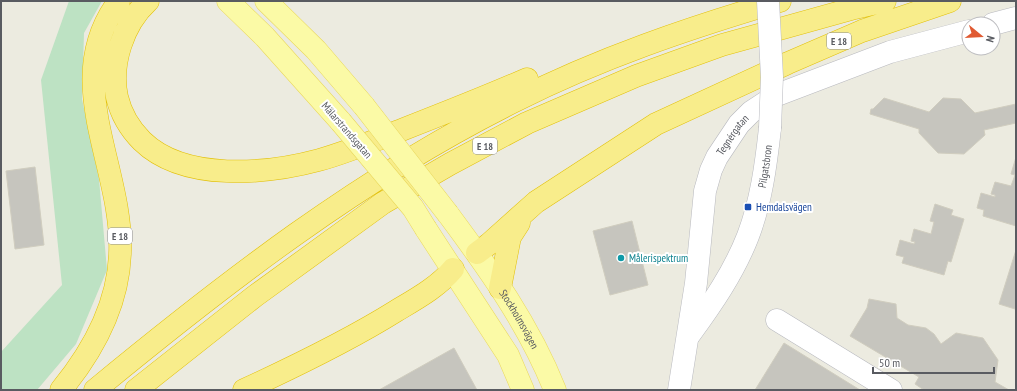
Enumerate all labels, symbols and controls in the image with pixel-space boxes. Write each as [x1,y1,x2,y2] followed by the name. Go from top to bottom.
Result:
[961,16,1001,56] north arrow
[827,33,851,49] road number: E 18
[983,34,998,44] text: N
[319,99,375,161] street label: Mälarstrandsgatan
[713,111,752,158] street label: Tegnérgatan
[473,138,497,154] road number: E 18
[755,144,775,189] street label: Pilgatsbron
[756,200,812,214] place label: Hemdalsvägen
[743,202,753,212] marker: Hemdalsvägen
[108,228,132,244] road number: E 18
[629,251,688,265] place label: Målerispektrum
[616,253,626,263] marker: Målerispektrum
[496,287,542,351] street label: Stockholmsvägen
[873,349,994,375] scale bar
[879,355,900,370] text: 50 m

